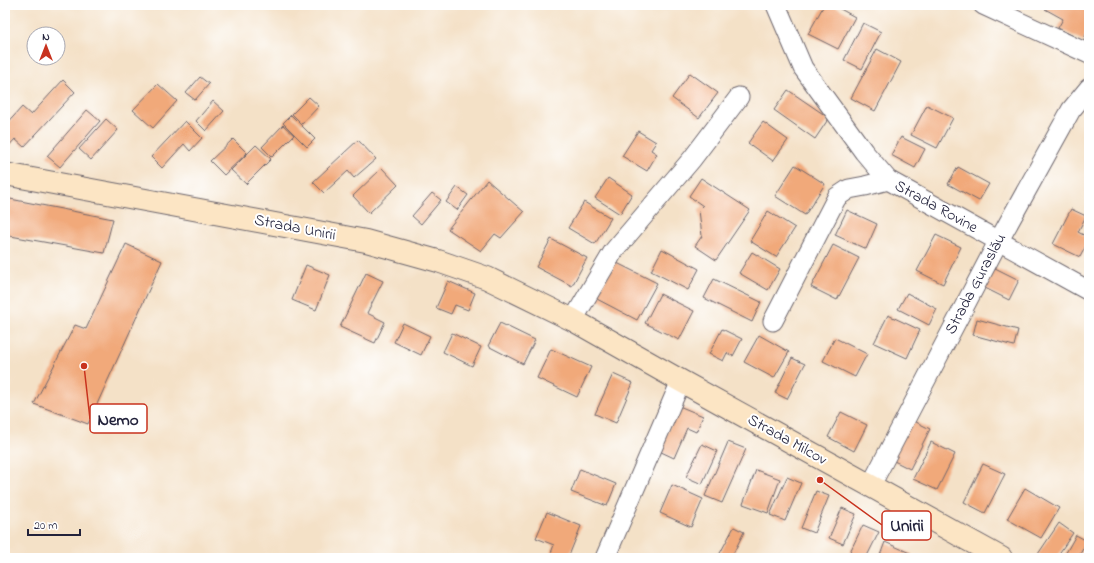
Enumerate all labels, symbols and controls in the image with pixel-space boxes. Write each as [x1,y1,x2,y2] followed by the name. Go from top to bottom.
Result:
[26,26,66,66] north arrow
[42,29,50,45] text: N
[890,174,983,240] street label: Strada Rovine
[252,208,338,248] street label: Strada Unirii
[939,229,1013,339] street label: Strada Guraslău
[90,404,147,433] callout: Nemo
[97,408,139,433] text: Nemo
[743,408,832,472] street label: Strada Milcov
[28,511,80,537] scale bar
[882,511,931,540] callout: Unirii
[890,514,924,539] text: Unirii
[34,517,57,535] text: 20 m

